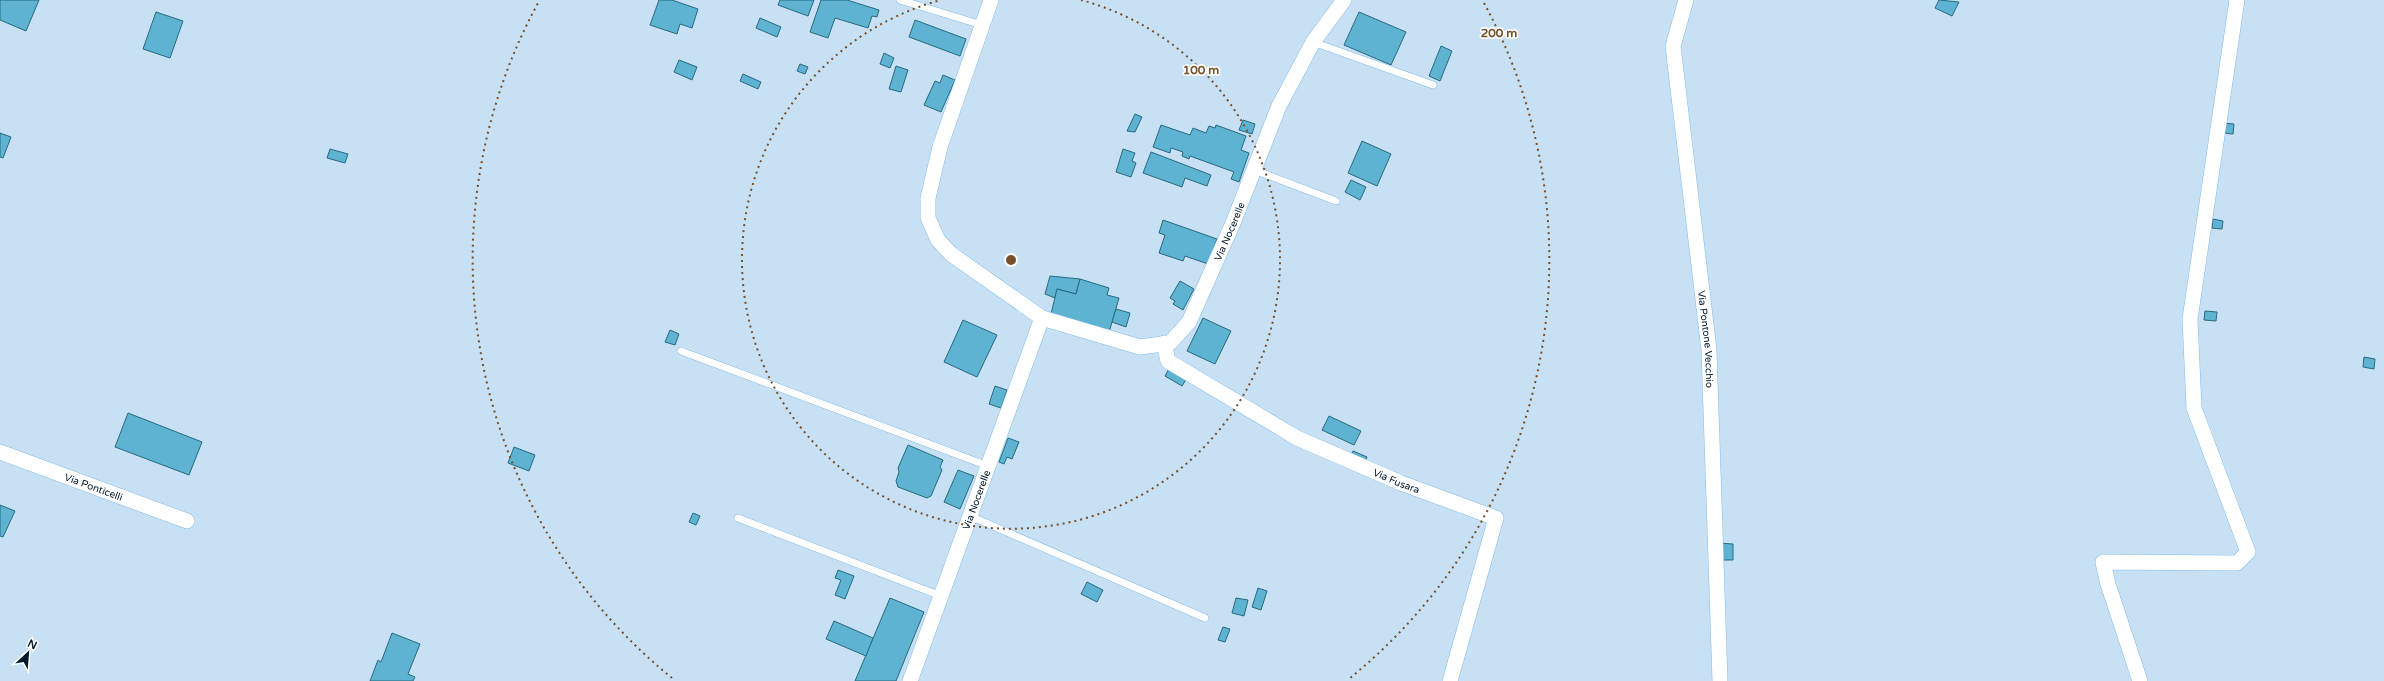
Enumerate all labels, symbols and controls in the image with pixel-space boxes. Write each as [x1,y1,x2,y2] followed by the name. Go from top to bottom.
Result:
[1481,26,1517,40] text: 200 m
[1183,63,1219,77] text: 100 m
[1212,200,1248,263] street label: Via Nocerelle
[1004,253,1018,267] centre of rings
[1695,290,1715,388] street label: Via Pontone Vecchio
[1371,467,1421,496] street label: Via Fusara
[961,468,993,531] street label: Via Nocerelle
[63,471,124,504] street label: Via Ponticelli
[8,633,48,673] north arrow
[25,637,39,652] text: N

